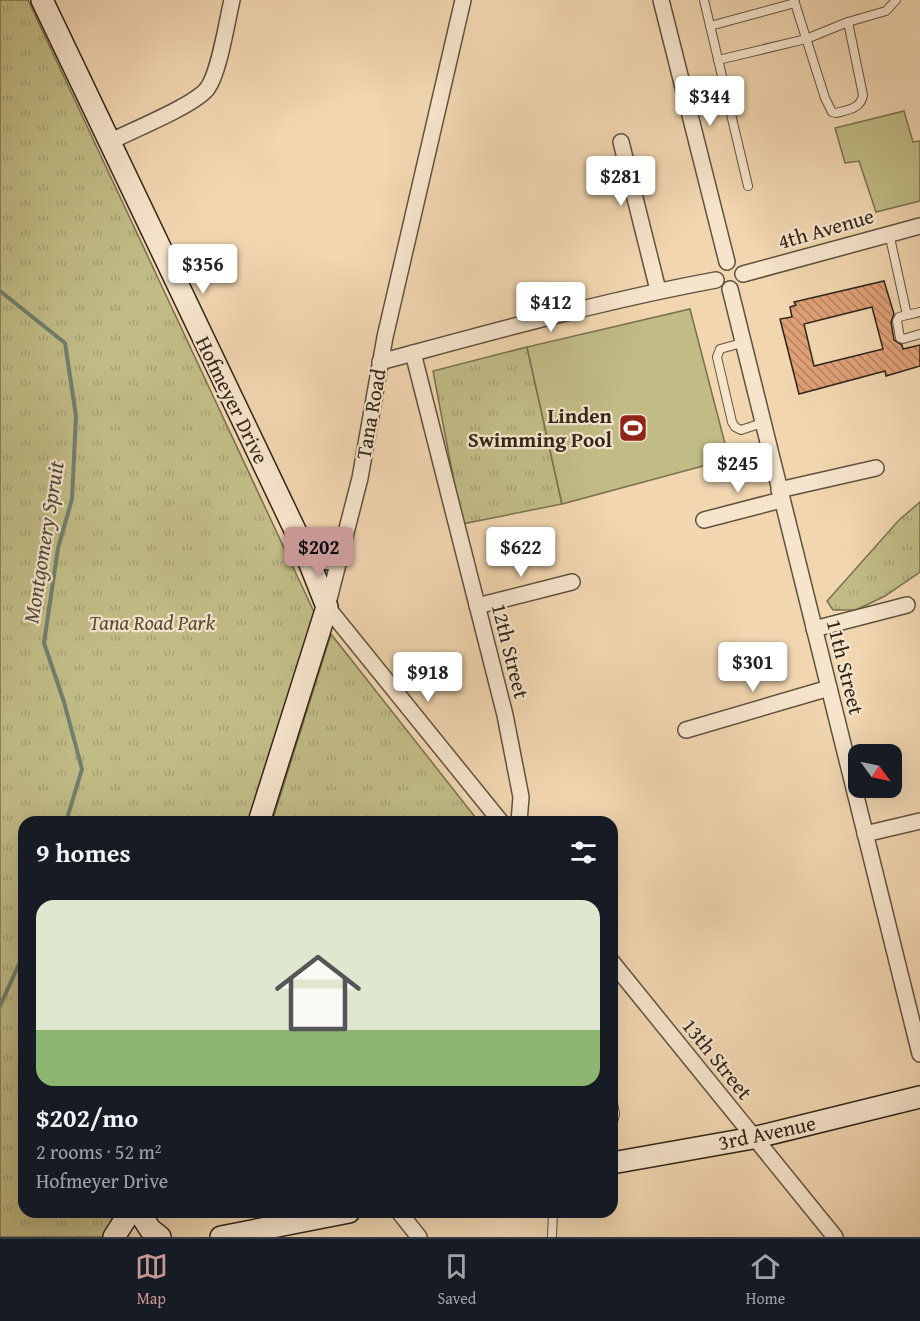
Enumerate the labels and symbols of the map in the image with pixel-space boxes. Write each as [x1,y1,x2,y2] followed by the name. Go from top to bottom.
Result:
[674,76,746,127] pin: $344
[585,156,657,207] pin: $281
[774,200,878,257] street label: 4th Avenue
[167,244,239,295] pin: $356
[515,282,587,333] pin: $412
[188,331,277,469] street label: Hofmeyer Drive
[347,366,394,461] street label: Tana Road
[468,400,613,455] place label: Linden Swimming Pool
[617,412,649,444] sports icon: Linden Swimming Pool
[702,443,774,494] pin: $245
[14,458,72,625] water label: Montgomery Spruit
[283,527,355,578] pin: $202
[485,527,557,578] pin: $622
[484,600,537,702] street label: 12th Street
[89,607,215,638] park label: Tana Road Park
[819,616,872,718] street label: 11th Street
[717,642,789,693] pin: $301
[392,652,464,703] pin: $918
[848,744,902,798] north arrow
[675,1011,760,1107] street label: 13th Street
[715,1107,819,1158] street label: 3rd Avenue

